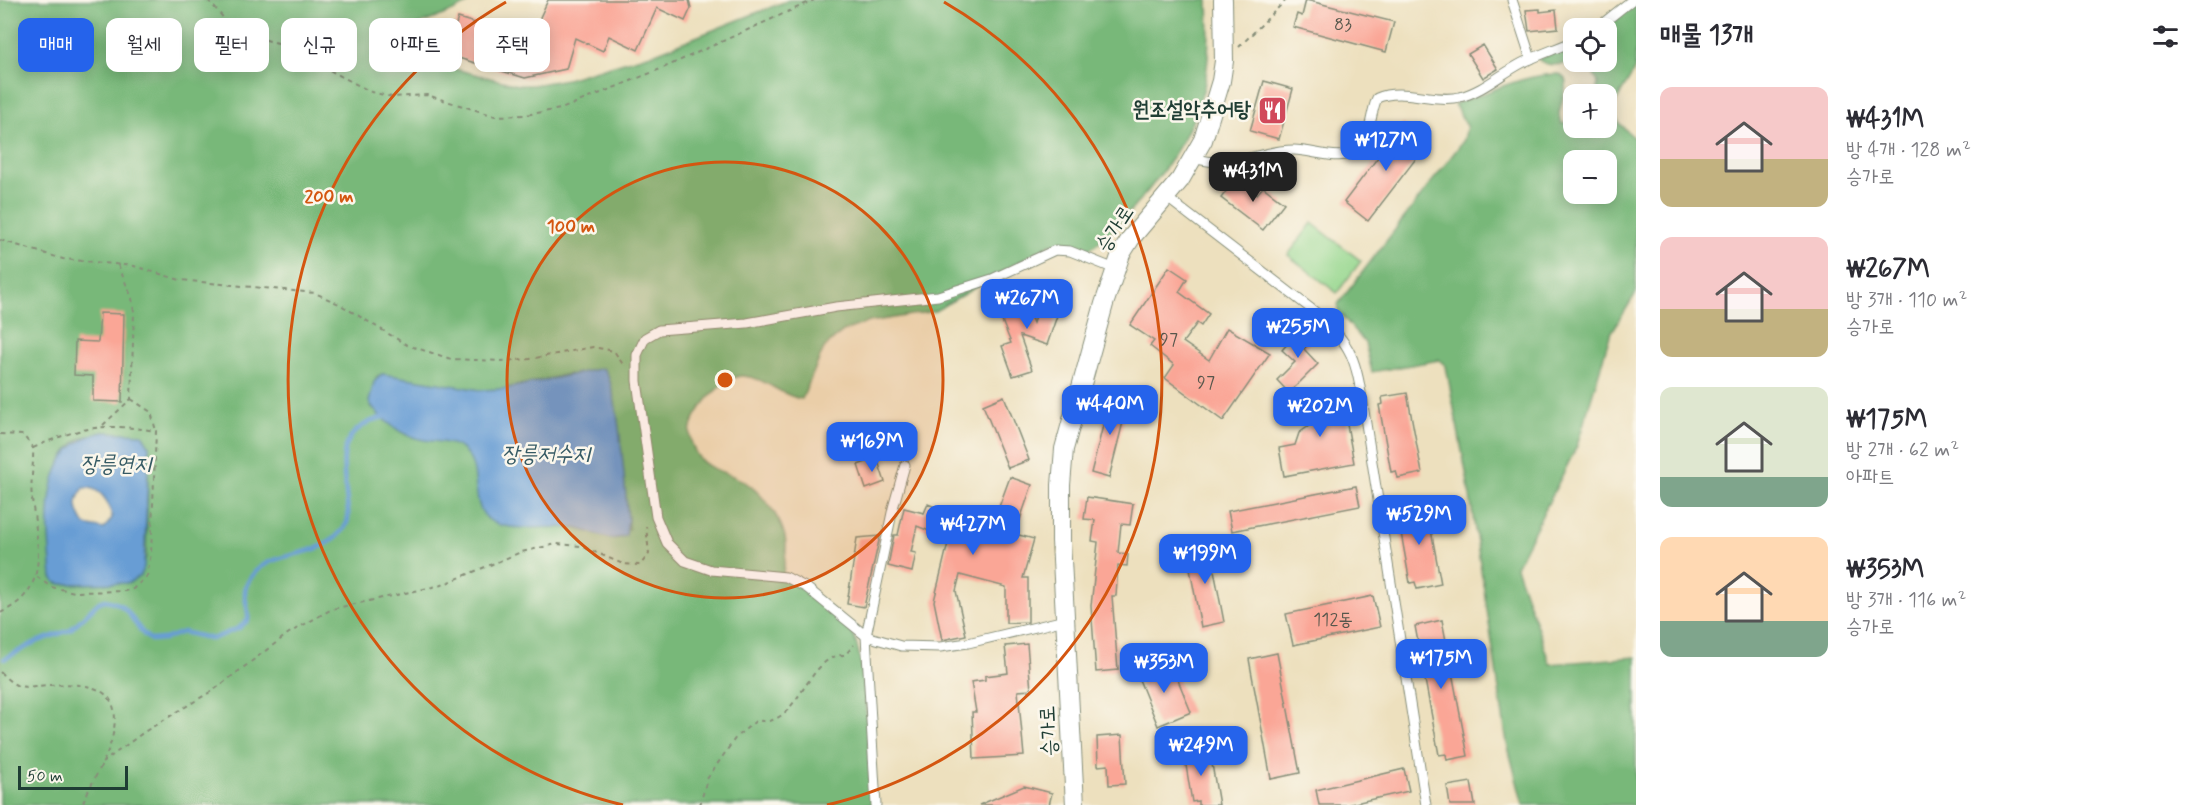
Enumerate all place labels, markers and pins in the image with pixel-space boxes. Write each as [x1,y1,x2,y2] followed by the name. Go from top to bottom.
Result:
[1256,94,1288,126] restaurant icon: 원조설악추어탕
[1133,96,1252,124] place label: 원조설악추어탕
[1344,121,1428,172] pin: ₩127M
[1211,152,1295,203] pin: ₩431M
[985,279,1069,330] pin: ₩267M
[1256,308,1340,359] pin: ₩255M
[715,370,735,390] centre of rings
[1068,385,1152,436] pin: ₩440M
[1278,387,1362,438] pin: ₩202M
[830,422,914,473] pin: ₩169M
[1377,495,1461,546] pin: ₩529M
[931,505,1015,556] pin: ₩427M
[1163,534,1247,585] pin: ₩199M
[1399,639,1483,690] pin: ₩175M
[1122,643,1206,694] pin: ₩353M
[1159,726,1243,777] pin: ₩249M

